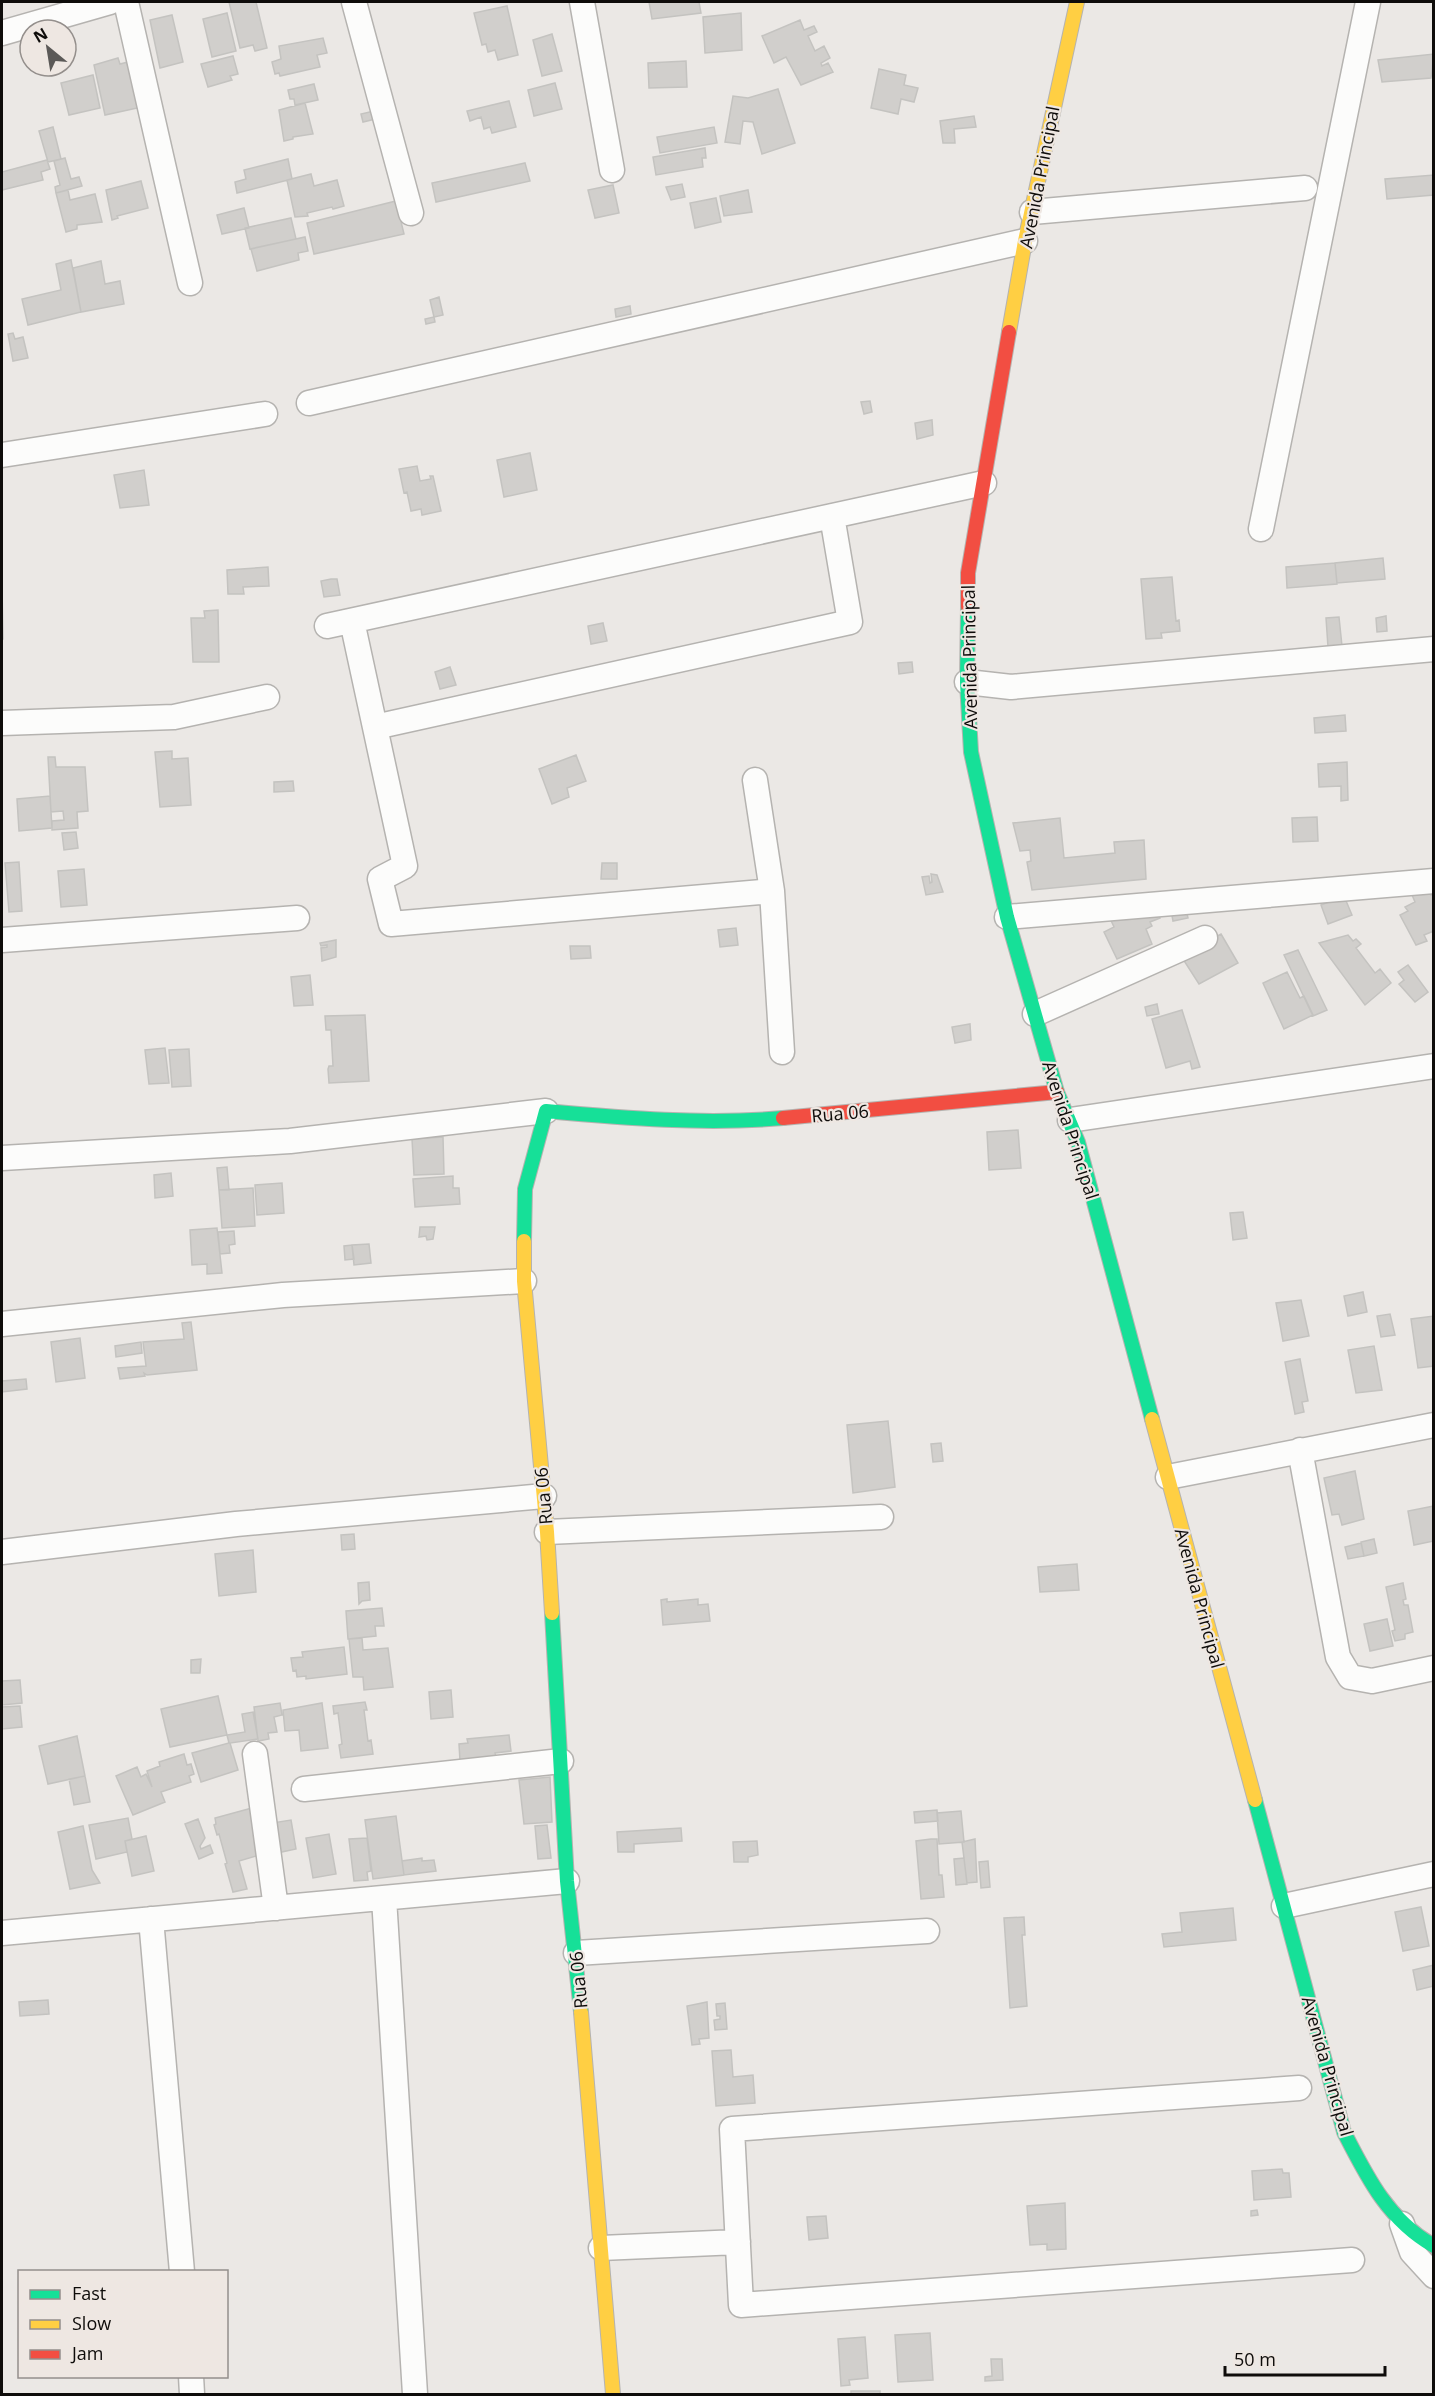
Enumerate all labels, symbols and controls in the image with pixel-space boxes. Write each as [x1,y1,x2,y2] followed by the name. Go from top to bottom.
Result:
[18,18,78,78] north arrow
[29,22,52,48] text: N
[1013,104,1065,250] street label: Avenida Principal
[956,585,982,729] street label: Avenida Principal
[1037,1058,1105,1202] street label: Avenida Principal
[810,1099,870,1127] street label: Rua 06
[529,1466,557,1526] street label: Rua 06
[1170,1525,1230,1671] street label: Avenida Principal
[564,1950,592,2010] street label: Rua 06
[1297,1993,1359,2139] street label: Avenida Principal
[18,2270,228,2378] legend
[72,2281,106,2305] text: Fast
[72,2311,111,2335] text: Slow
[1225,2339,1386,2377] scale bar
[70,2341,104,2365] text: Jam
[1234,2347,1276,2371] text: 50 m

